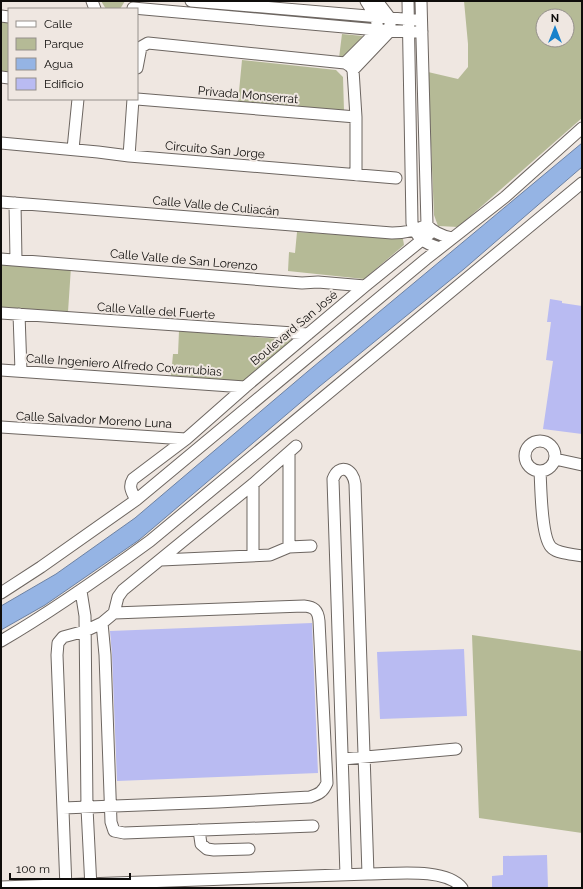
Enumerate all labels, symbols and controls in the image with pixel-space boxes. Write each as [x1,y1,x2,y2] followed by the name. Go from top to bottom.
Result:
[8,8,138,100] legend
[535,8,575,48] north arrow
[551,12,559,25] text: N
[44,17,72,31] text: Calle
[44,37,84,51] text: Parque
[44,57,73,71] text: Agua
[44,77,84,91] text: Edificio
[197,84,299,106] street label: Privada Monserrat
[164,139,266,161] street label: Circuito San Jorge
[152,193,280,219] street label: Calle Valle de Culiacán
[110,247,258,273] street label: Calle Valle de San Lorenzo
[248,288,340,368] street label: Boulevard San José
[97,300,215,322] street label: Calle Valle del Fuerte
[26,351,223,379] street label: Calle Ingeniero Alfredo Covarrubias
[16,409,172,431] street label: Calle Salvador Moreno Luna
[10,855,130,881] scale bar
[16,862,50,876] text: 100 m

